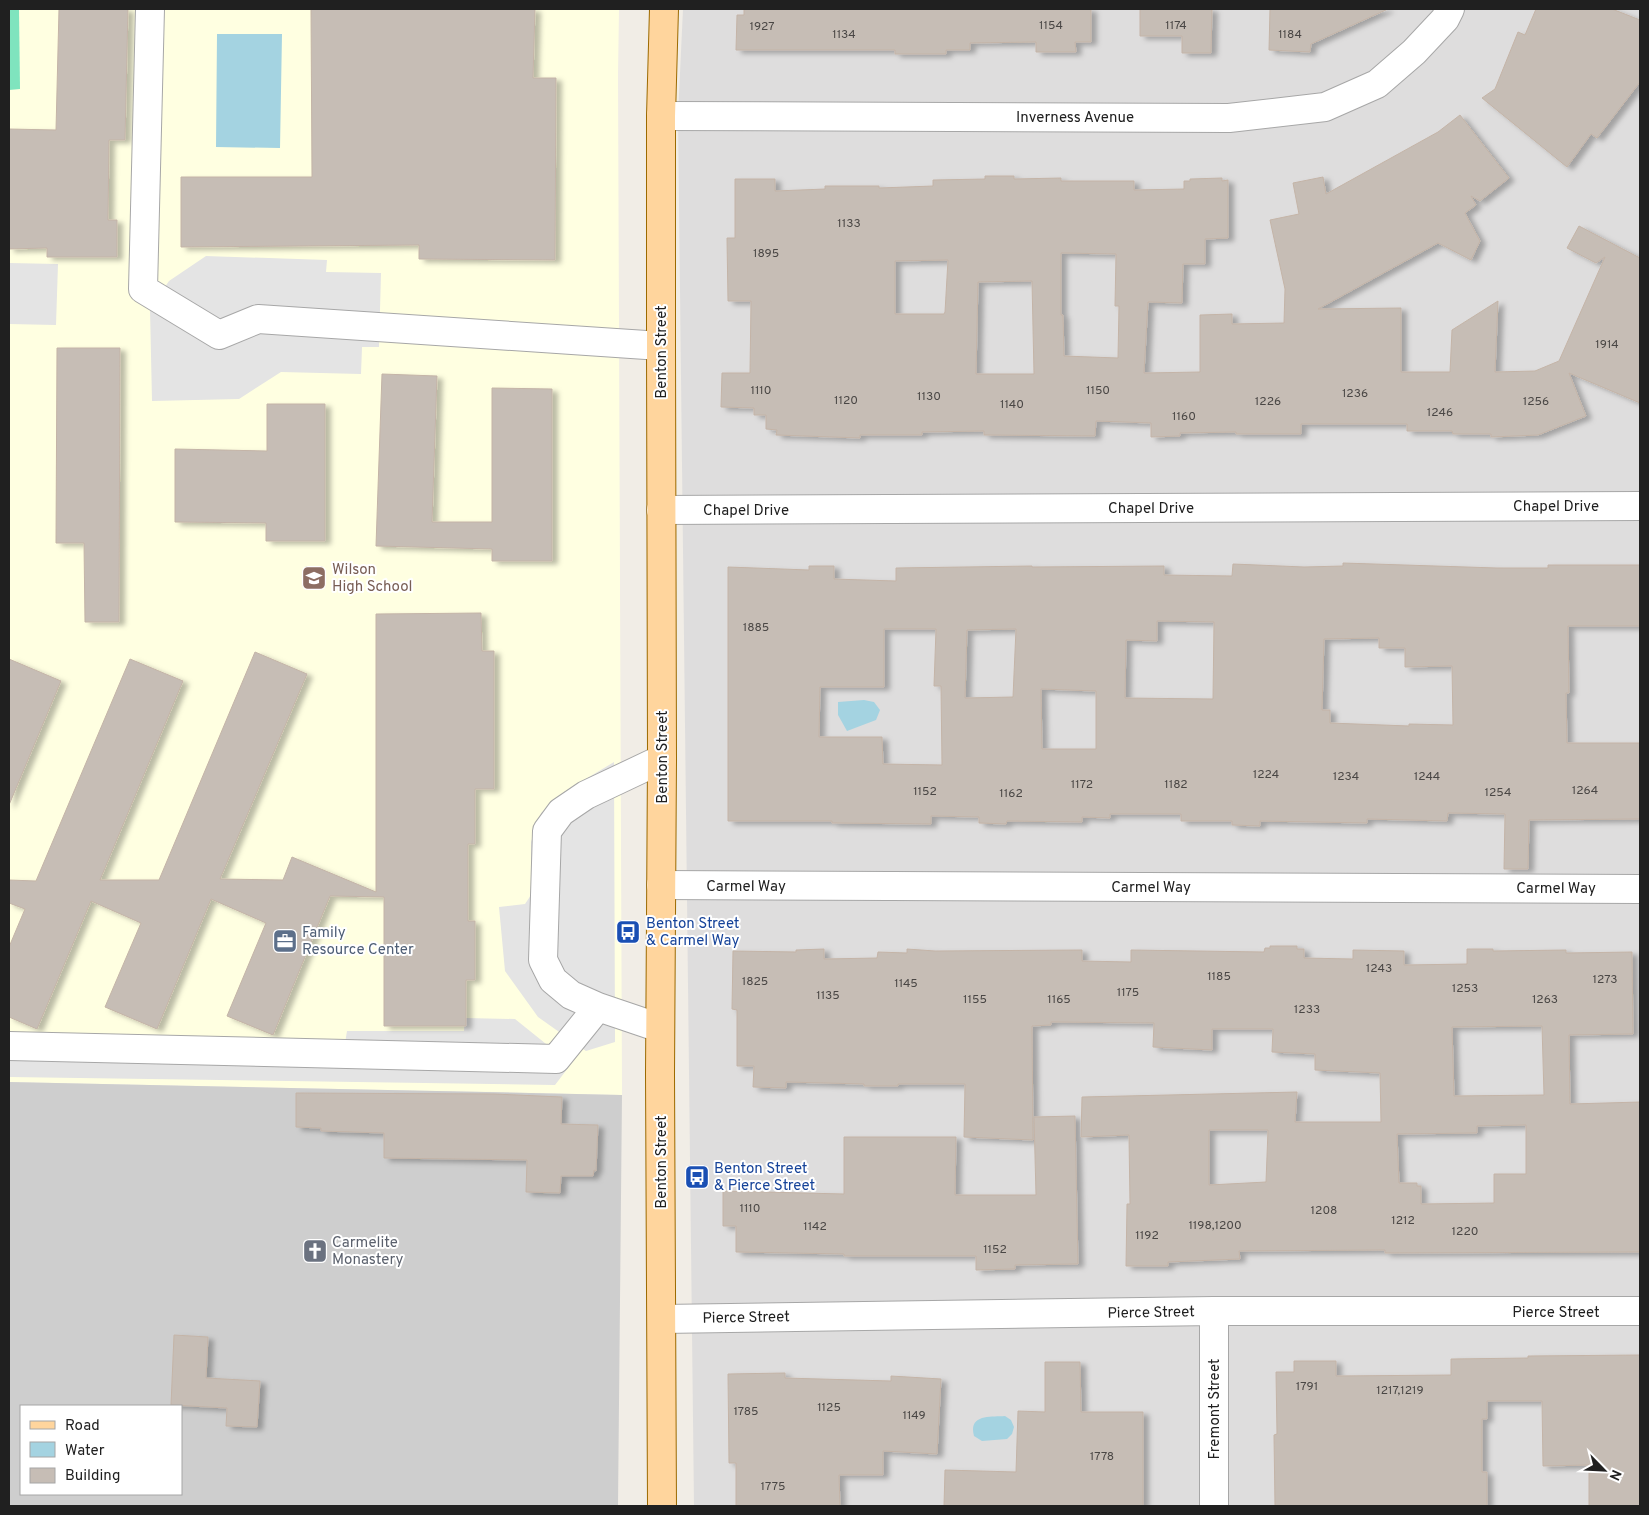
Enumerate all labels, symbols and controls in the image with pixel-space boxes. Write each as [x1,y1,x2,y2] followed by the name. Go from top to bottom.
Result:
[1039,18,1063,34] house number: 1154
[1165,18,1187,34] house number: 1174
[749,19,775,35] house number: 1927
[832,27,856,43] house number: 1134
[1278,27,1302,43] house number: 1184
[1016,109,1134,128] street label: Inverness Avenue
[837,216,861,232] house number: 1133
[753,246,779,262] house number: 1895
[653,305,672,399] street label: Benton Street
[1595,337,1619,353] house number: 1914
[750,383,772,399] house number: 1110
[1086,383,1110,399] house number: 1150
[1342,386,1368,402] house number: 1236
[917,389,941,405] house number: 1130
[834,393,858,409] house number: 1120
[1255,394,1281,410] house number: 1226
[1523,394,1549,410] house number: 1256
[1000,397,1024,413] house number: 1140
[1427,405,1453,421] house number: 1246
[1172,409,1196,425] house number: 1160
[1513,498,1599,517] street label: Chapel Drive
[1108,500,1194,519] street label: Chapel Drive
[703,502,789,521] street label: Chapel Drive
[332,561,413,597] place label: Wilson High School
[301,565,327,591] school or university icon: Wilson High School
[743,620,769,636] house number: 1885
[654,710,673,804] street label: Benton Street
[1253,767,1279,783] house number: 1224
[1333,769,1359,785] house number: 1234
[1414,769,1440,785] house number: 1244
[1071,777,1093,793] house number: 1172
[1164,777,1188,793] house number: 1182
[1572,783,1598,799] house number: 1264
[913,784,937,800] house number: 1152
[1485,785,1511,801] house number: 1254
[999,786,1023,802] house number: 1162
[706,878,786,897] street label: Carmel Way
[1111,879,1191,898] street label: Carmel Way
[1516,880,1596,899] street label: Carmel Way
[646,915,740,951] place label: Benton Street & Carmel Way
[615,919,641,945] bus stop icon: Benton Street & Carmel Way
[302,924,414,960] place label: Family Resource Center
[272,928,298,954] office icon: Family Resource Center
[1366,961,1392,977] house number: 1243
[1207,969,1231,985] house number: 1185
[1592,972,1618,988] house number: 1273
[742,974,768,990] house number: 1825
[894,976,918,992] house number: 1145
[1452,981,1478,997] house number: 1253
[1117,985,1139,1001] house number: 1175
[816,988,840,1004] house number: 1135
[963,992,987,1008] house number: 1155
[1047,992,1071,1008] house number: 1165
[1532,992,1558,1008] house number: 1263
[1294,1002,1320,1018] house number: 1233
[653,1115,672,1209] street label: Benton Street
[714,1160,815,1196] place label: Benton Street & Pierce Street
[684,1164,710,1190] bus stop icon: Benton Street & Pierce Street
[739,1201,761,1217] house number: 1110
[1311,1203,1337,1219] house number: 1208
[1391,1213,1415,1229] house number: 1212
[1188,1218,1242,1234] house number: 1198,1200
[803,1219,827,1235] house number: 1142
[1452,1224,1478,1240] house number: 1220
[1135,1228,1159,1244] house number: 1192
[332,1234,403,1270] place label: Carmelite Monastery
[302,1238,328,1264] church icon: Carmelite Monastery
[983,1242,1007,1258] house number: 1152
[1107,1303,1195,1324] street label: Pierce Street
[1512,1304,1600,1323] street label: Pierce Street
[702,1308,790,1329] street label: Pierce Street
[1206,1359,1225,1459] street label: Fremont Street
[1296,1379,1318,1395] house number: 1791
[1376,1383,1424,1399] house number: 1217,1219
[817,1400,841,1416] house number: 1125
[733,1404,759,1420] house number: 1785
[20,1405,182,1495] legend
[902,1408,926,1424] house number: 1149
[65,1417,100,1436] text: Road
[65,1442,105,1461] text: Water
[1579,1445,1629,1495] north arrow
[1090,1449,1114,1465] house number: 1778
[65,1467,120,1486] text: Building
[1605,1467,1624,1483] text: N
[761,1479,785,1495] house number: 1775

